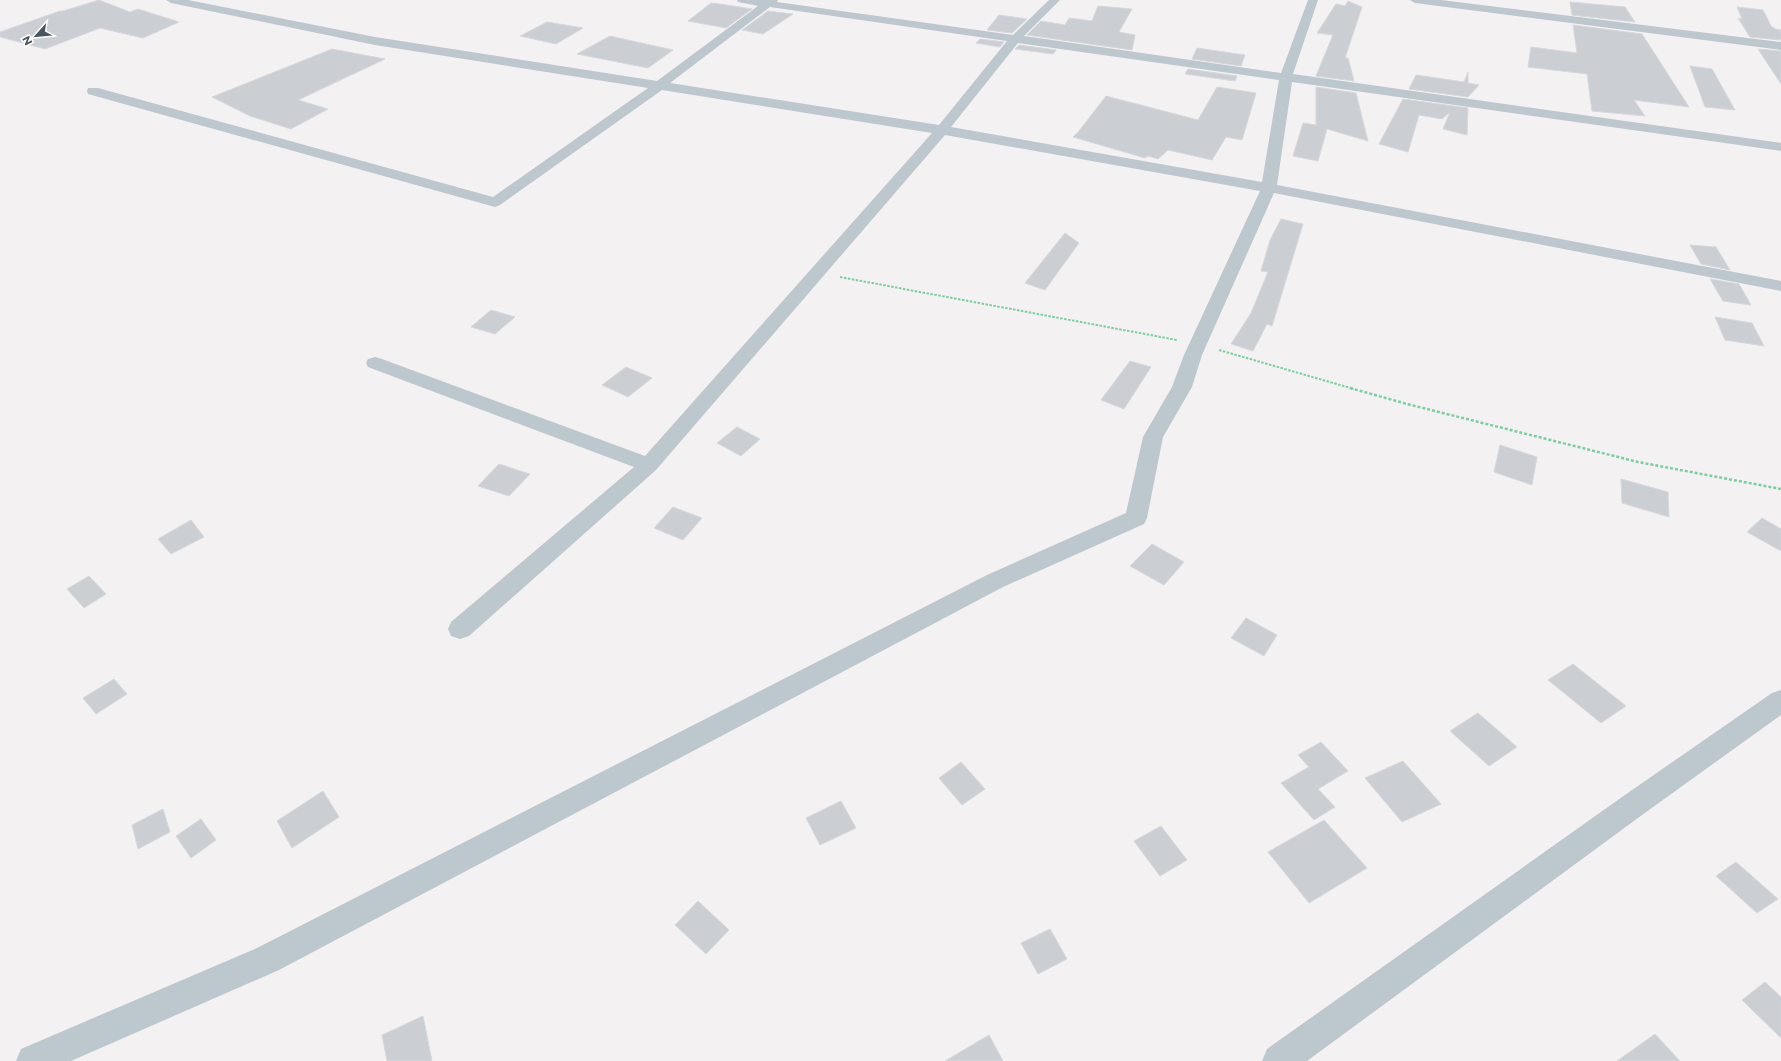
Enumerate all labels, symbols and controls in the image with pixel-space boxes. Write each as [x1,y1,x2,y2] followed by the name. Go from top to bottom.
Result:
[16,16,56,56] north arrow
[19,33,35,48] text: N

